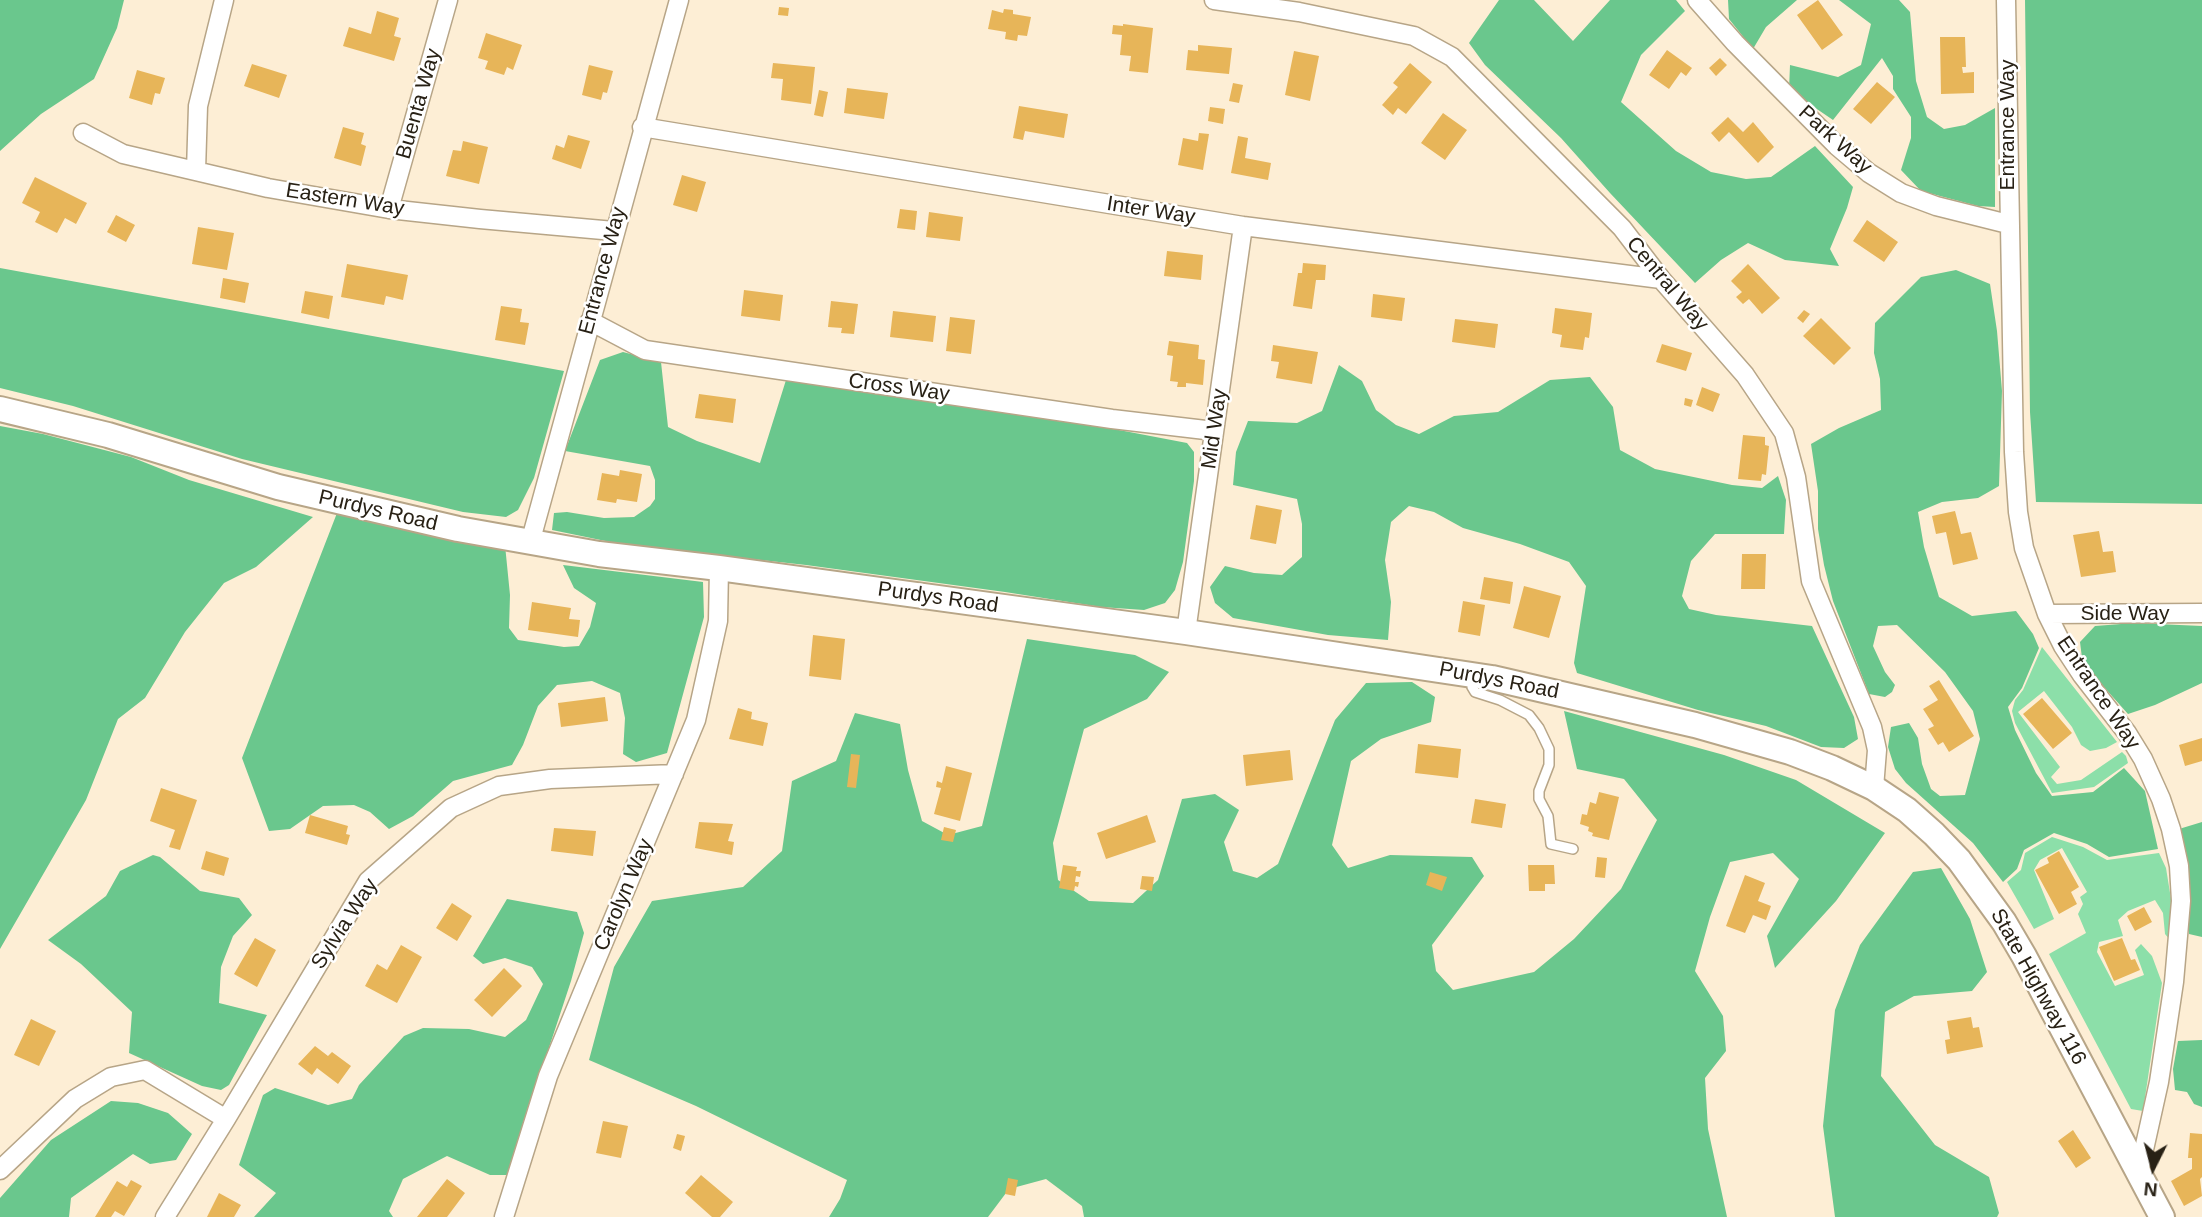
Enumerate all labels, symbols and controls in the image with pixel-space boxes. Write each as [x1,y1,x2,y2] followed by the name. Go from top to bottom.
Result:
[391,46,447,162] street label: Buenta Way
[1995,59,2021,191] street label: Entrance Way
[1793,100,1877,180] street label: Park Way
[284,178,406,222] street label: Eastern Way
[1105,192,1197,230] street label: Inter Way
[574,204,632,338] street label: Entrance Way
[1620,232,1714,336] street label: Central Way
[847,368,951,408] street label: Cross Way
[1197,387,1233,471] street label: Mid Way
[316,485,440,537] street label: Purdys Road
[876,577,1000,619] street label: Purdys Road
[2080,601,2170,627] street label: Side Way
[2051,632,2145,754] street label: Entrance Way
[1437,657,1561,705] street label: Purdys Road
[589,835,659,955] street label: Carolyn Way
[306,874,384,974] street label: Sylvia Way
[1985,904,2091,1070] street label: State Highway 116
[2118,1133,2188,1203] north arrow
[2143,1178,2159,1201] text: N

